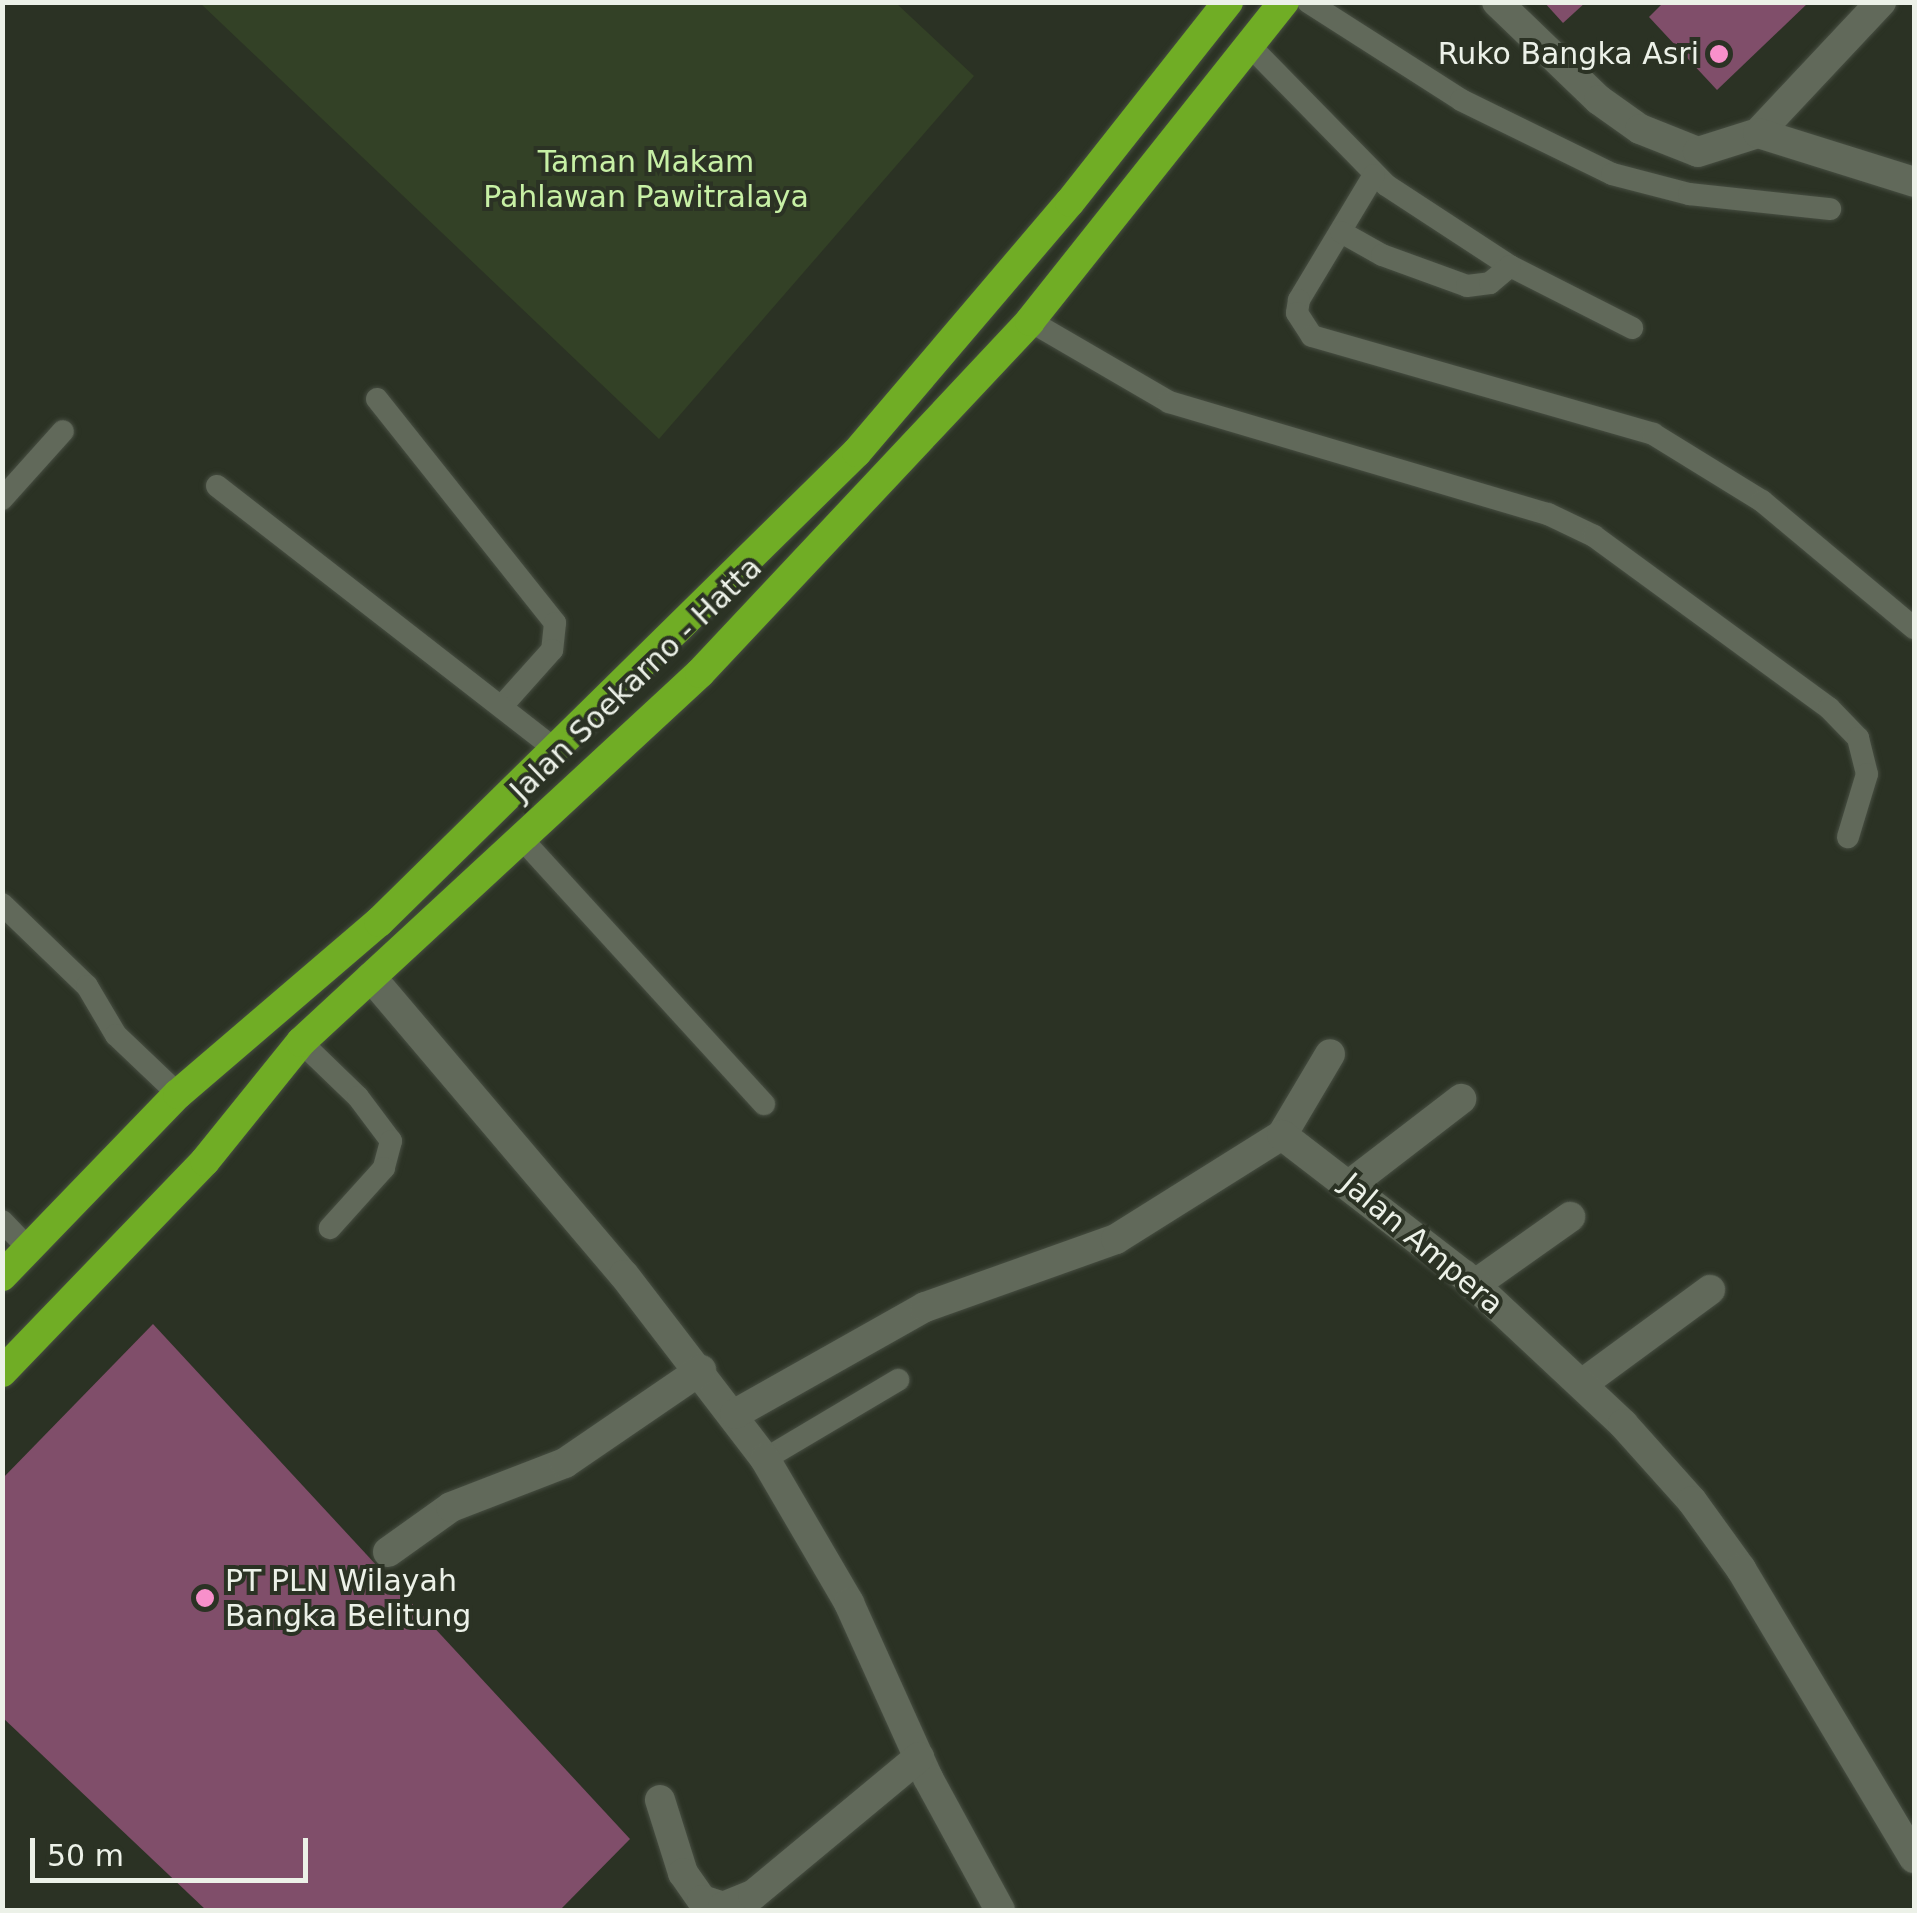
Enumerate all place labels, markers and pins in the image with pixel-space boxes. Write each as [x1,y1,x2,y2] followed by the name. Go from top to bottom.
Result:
[1438,36,1699,72] place label: Ruko Bangka Asri
[1708,43,1730,65] marker: Ruko Bangka Asri
[225,1563,471,1634] place label: PT PLN Wilayah Bangka Belitung
[194,1587,216,1609] marker: PT PLN Wilayah Bangka Belitung

